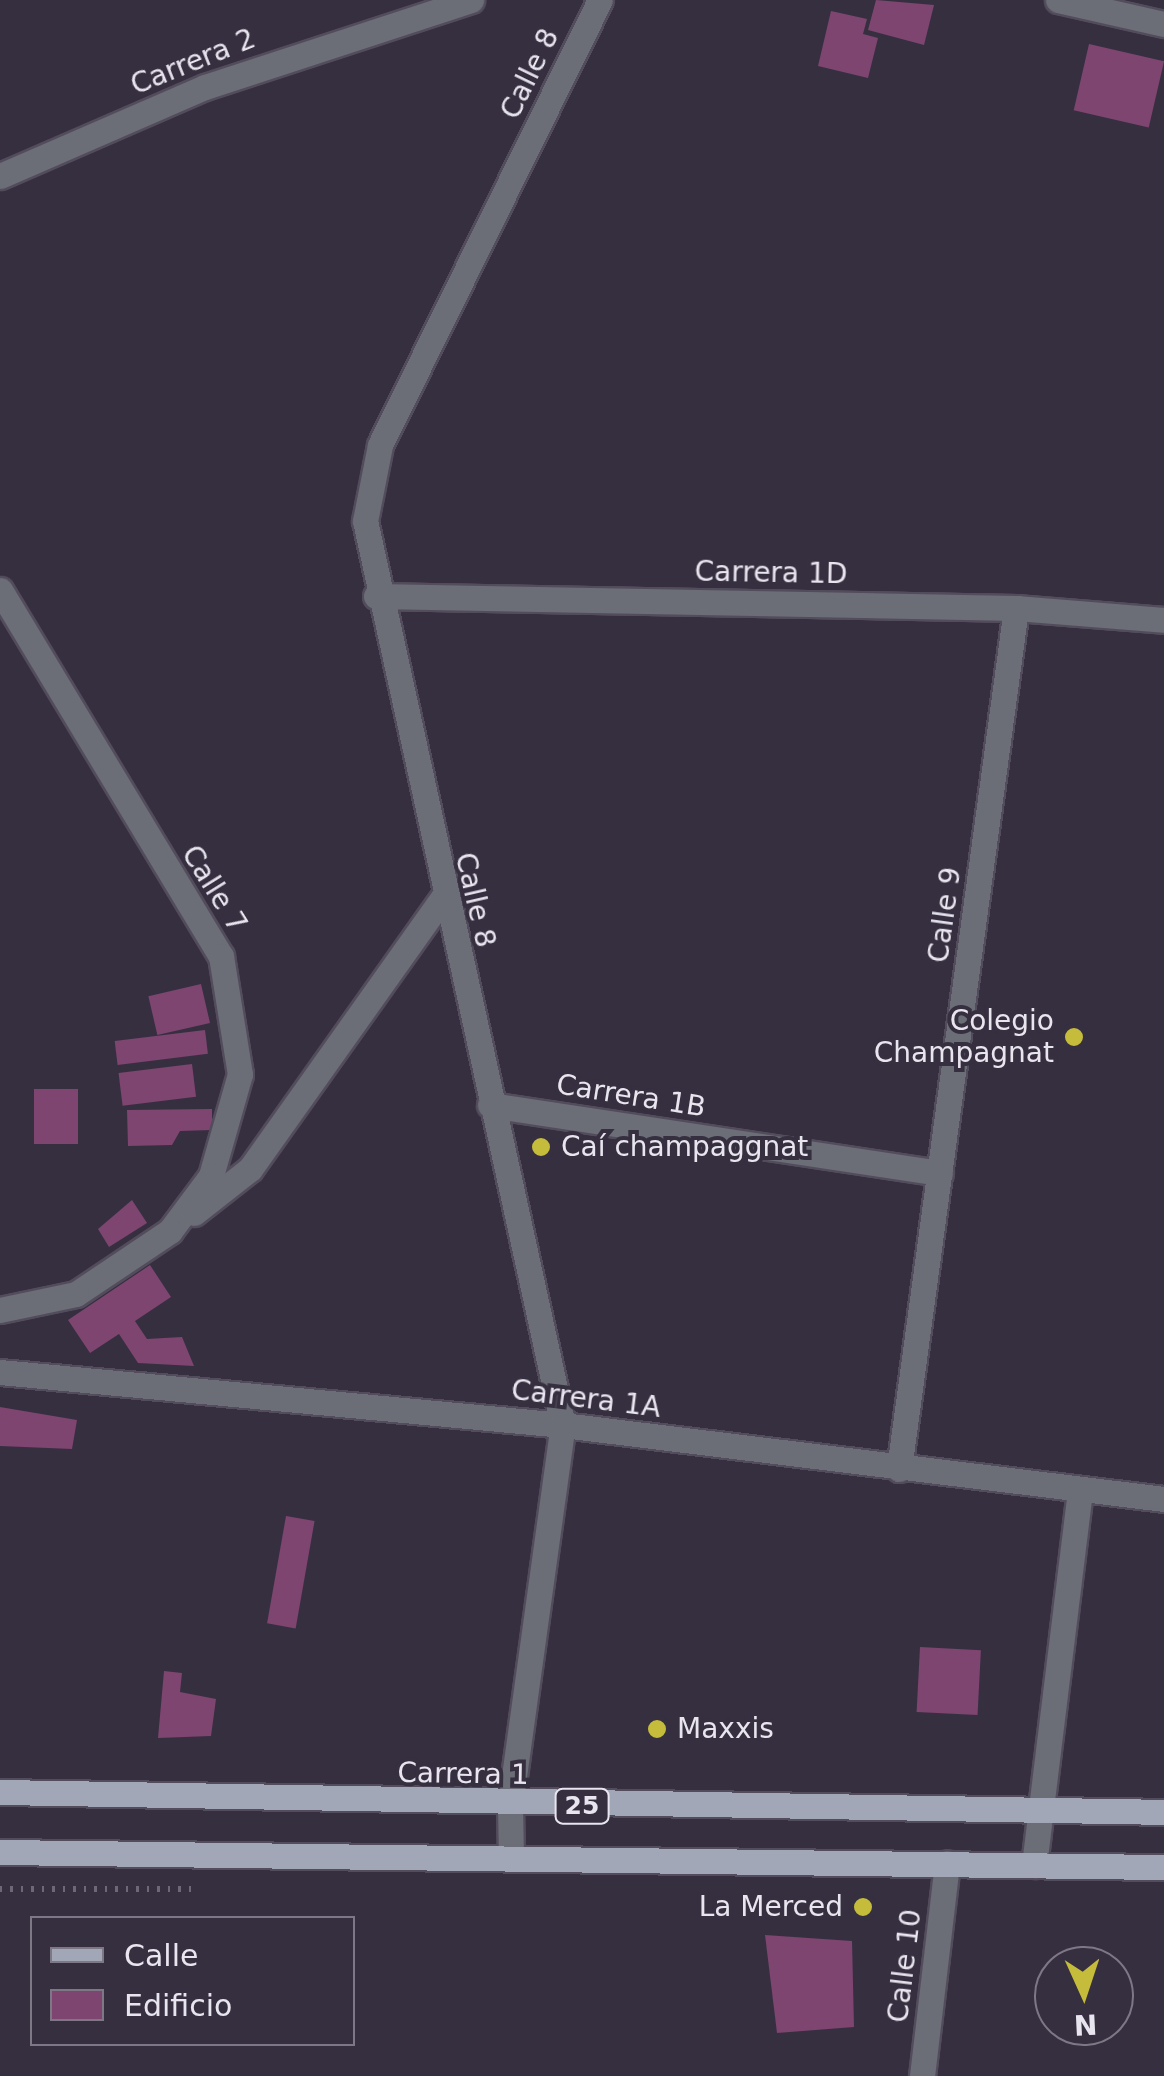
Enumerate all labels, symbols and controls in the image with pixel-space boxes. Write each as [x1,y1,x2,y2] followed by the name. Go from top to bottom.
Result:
[126,22,260,102] street label: Carrera 2
[494,23,566,125] street label: Calle 8
[694,555,848,591] street label: Carrera 1D
[174,839,254,939] street label: Calle 7
[448,849,502,951] street label: Calle 8
[922,865,968,965] street label: Calle 9
[874,1004,1054,1070] place label: Colegio Champagnat
[1063,1026,1085,1048] marker: Colegio Champagnat
[554,1068,708,1124] street label: Carrera 1B
[561,1130,808,1164] place label: Caí champaggnat
[530,1136,552,1158] marker: Caí champaggnat
[509,1373,663,1425] street label: Carrera 1A
[677,1712,774,1746] place label: Maxxis
[646,1718,668,1740] marker: Maxxis
[397,1756,529,1792] street label: Carrera 1
[554,1786,610,1826] road number: 25
[699,1890,843,1924] place label: La Merced
[852,1896,874,1918] marker: La Merced
[881,1907,929,2025] street label: Calle 10
[30,1916,355,2046] legend
[124,1938,198,1973] text: Calle
[1034,1946,1134,2046] north arrow
[124,1988,232,2023] text: Edificio
[1073,2007,1098,2042] text: N

